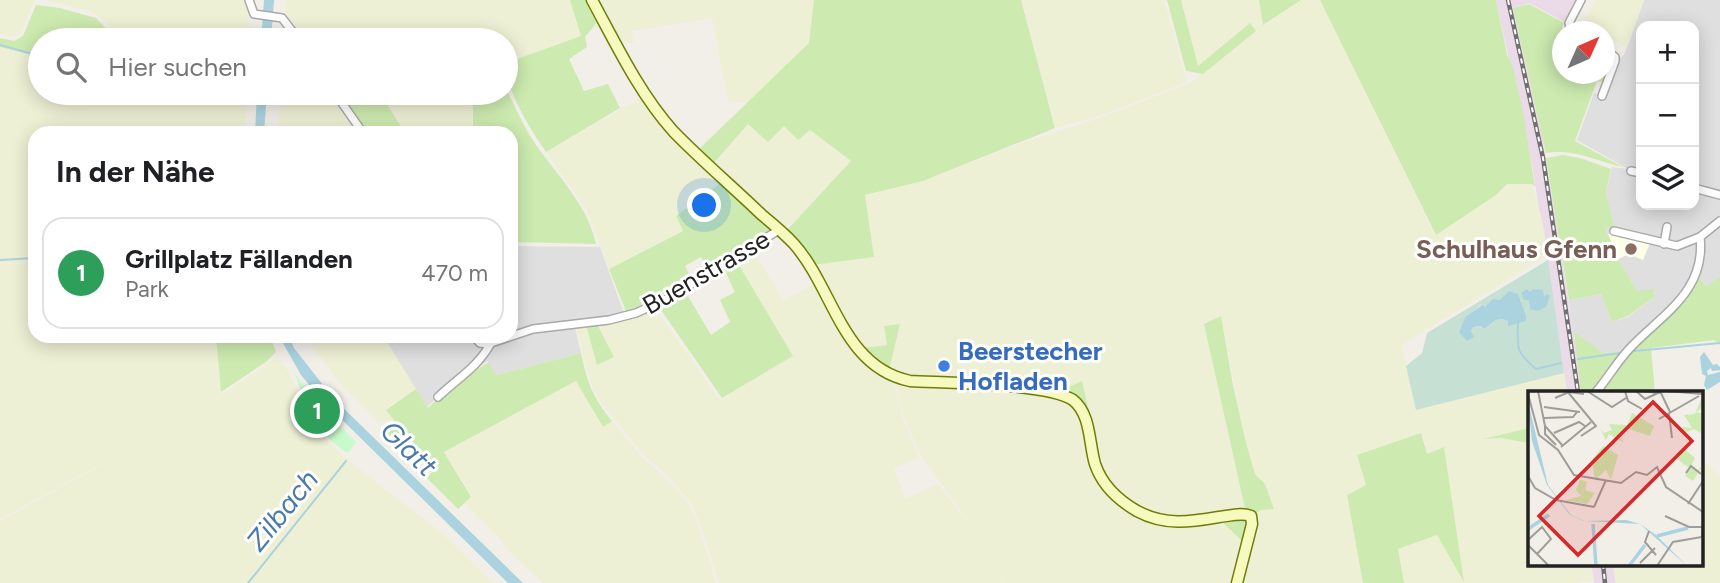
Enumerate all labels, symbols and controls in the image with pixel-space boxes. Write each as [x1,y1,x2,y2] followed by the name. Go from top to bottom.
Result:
[1552,21,1615,84] north arrow
[1636,21,1699,210] map controls
[1636,21,1699,84] button: +
[28,28,518,105] search box
[52,48,90,86] icon: search
[108,51,247,83] text: Hier suchen
[1636,84,1699,147] button: −
[1636,147,1699,210] button: layers
[56,153,215,190] text: In der Nähe
[687,188,721,222] your location
[637,223,775,321] street label: Buenstrasse
[1416,233,1617,265] place label: Schulhaus Gfenn
[1623,241,1639,257] marker: Schulhaus Gfenn
[125,243,353,275] text: Grillplatz Fällanden
[76,259,86,287] text: 1
[421,259,488,287] text: 470 m
[125,275,169,303] text: Park
[958,335,1103,397] place label: Beerstecher Hofladen
[936,358,952,374] marker: Beerstecher Hofladen
[294,385,340,437] pin: 1
[1528,391,1702,566] inset map
[374,413,445,483] water label: Glatt
[239,463,325,557] water label: Zilbach

